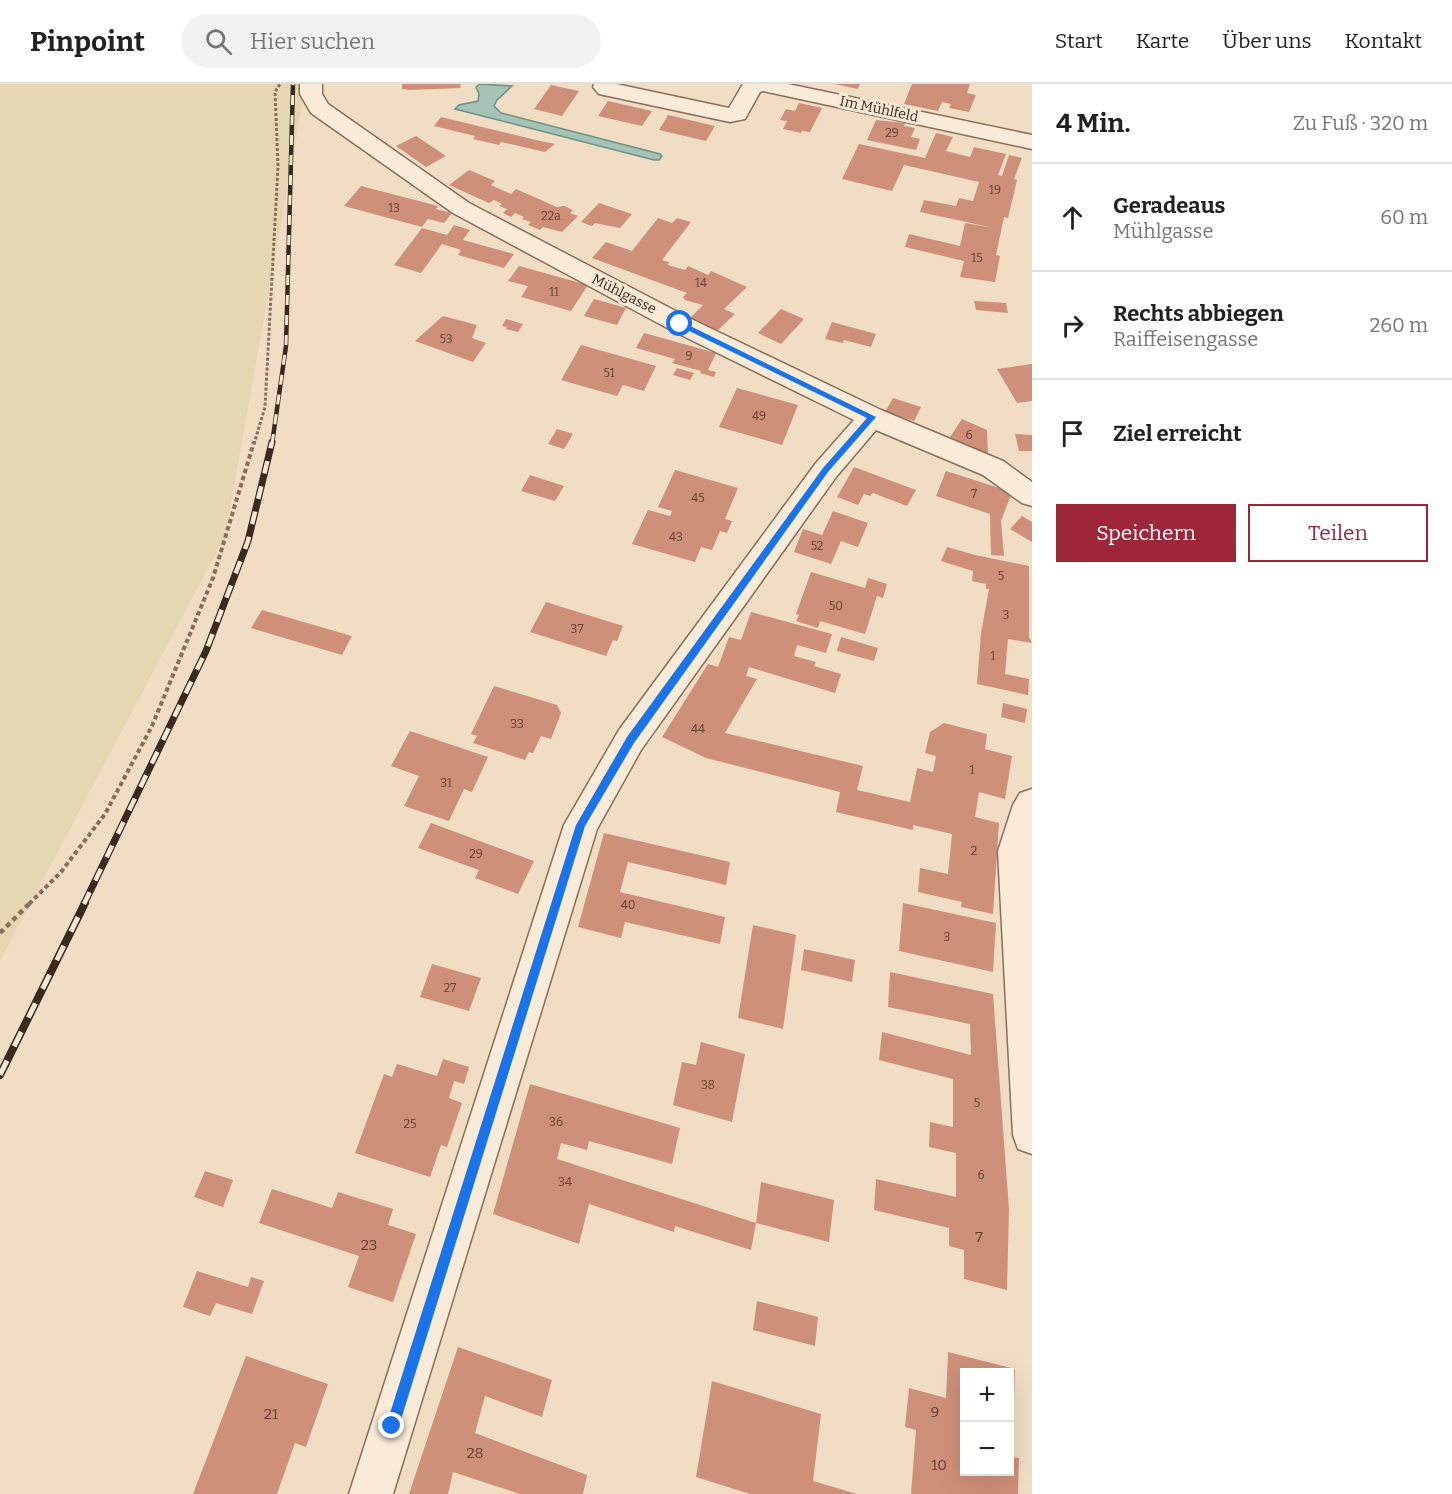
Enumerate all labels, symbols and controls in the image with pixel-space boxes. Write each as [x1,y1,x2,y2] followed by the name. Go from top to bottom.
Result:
[181,14,601,68] search box
[30,25,145,58] text: Pinpoint
[202,25,235,58] icon: search
[250,28,375,55] text: Hier suchen
[1055,28,1103,54] text: Start
[1136,28,1189,54] text: Karte
[1222,28,1312,54] text: Über uns
[1345,28,1422,54] text: Kontakt
[838,92,920,126] street label: Im Mühlfeld
[1056,108,1131,139] text: 4 Min.
[1293,111,1428,135] text: Zu Fuß · 320 m
[885,126,899,140] house number: 29
[989,183,1001,197] house number: 19
[1113,192,1225,219] text: Geradeaus
[388,201,400,215] house number: 13
[1056,201,1089,234] icon: ahead
[1380,205,1428,229] text: 60 m
[541,209,561,223] house number: 22a
[1113,219,1213,243] text: Mühlgasse
[971,251,983,265] house number: 15
[589,270,659,318] street label: Mühlgasse
[695,276,707,290] house number: 14
[549,285,559,299] house number: 11
[1113,300,1284,327] text: Rechts abbiegen
[1056,309,1089,342] icon: right
[666,310,692,336] route start
[1369,313,1428,337] text: 260 m
[1113,327,1258,351] text: Raiffeisengasse
[440,332,453,346] house number: 53
[685,349,693,363] house number: 9
[603,366,615,380] house number: 51
[752,409,766,423] house number: 49
[1056,417,1089,450] icon: arrive
[1113,420,1242,447] text: Ziel erreicht
[965,428,973,442] house number: 6
[971,487,977,501] house number: 7
[691,491,705,505] house number: 45
[1056,504,1236,562] button: Speichern
[1248,504,1428,562] button: Teilen
[669,530,683,544] house number: 43
[811,539,823,553] house number: 52
[998,569,1004,583] house number: 5
[829,599,843,613] house number: 50
[1003,608,1010,622] house number: 3
[571,622,583,636] house number: 37
[991,649,996,663] house number: 1
[510,717,524,731] house number: 33
[691,722,705,736] house number: 44
[970,763,975,777] house number: 1
[440,776,452,790] house number: 31
[971,844,977,858] house number: 2
[469,847,483,861] house number: 29
[621,898,635,912] house number: 40
[944,930,951,944] house number: 3
[444,981,456,995] house number: 27
[701,1078,715,1092] house number: 38
[974,1096,980,1110] house number: 5
[549,1115,563,1129] house number: 36
[404,1117,416,1131] house number: 25
[977,1168,985,1182] house number: 6
[558,1175,572,1189] house number: 34
[975,1228,983,1246] house number: 7
[361,1236,377,1254] house number: 23
[960,1368,1014,1476] map controls
[960,1368,1014,1422] button: +
[931,1403,939,1421] house number: 9
[264,1405,278,1423] house number: 21
[378,1412,404,1438] route end
[960,1422,1014,1476] button: −
[466,1444,484,1462] house number: 28
[931,1456,947,1474] house number: 10

